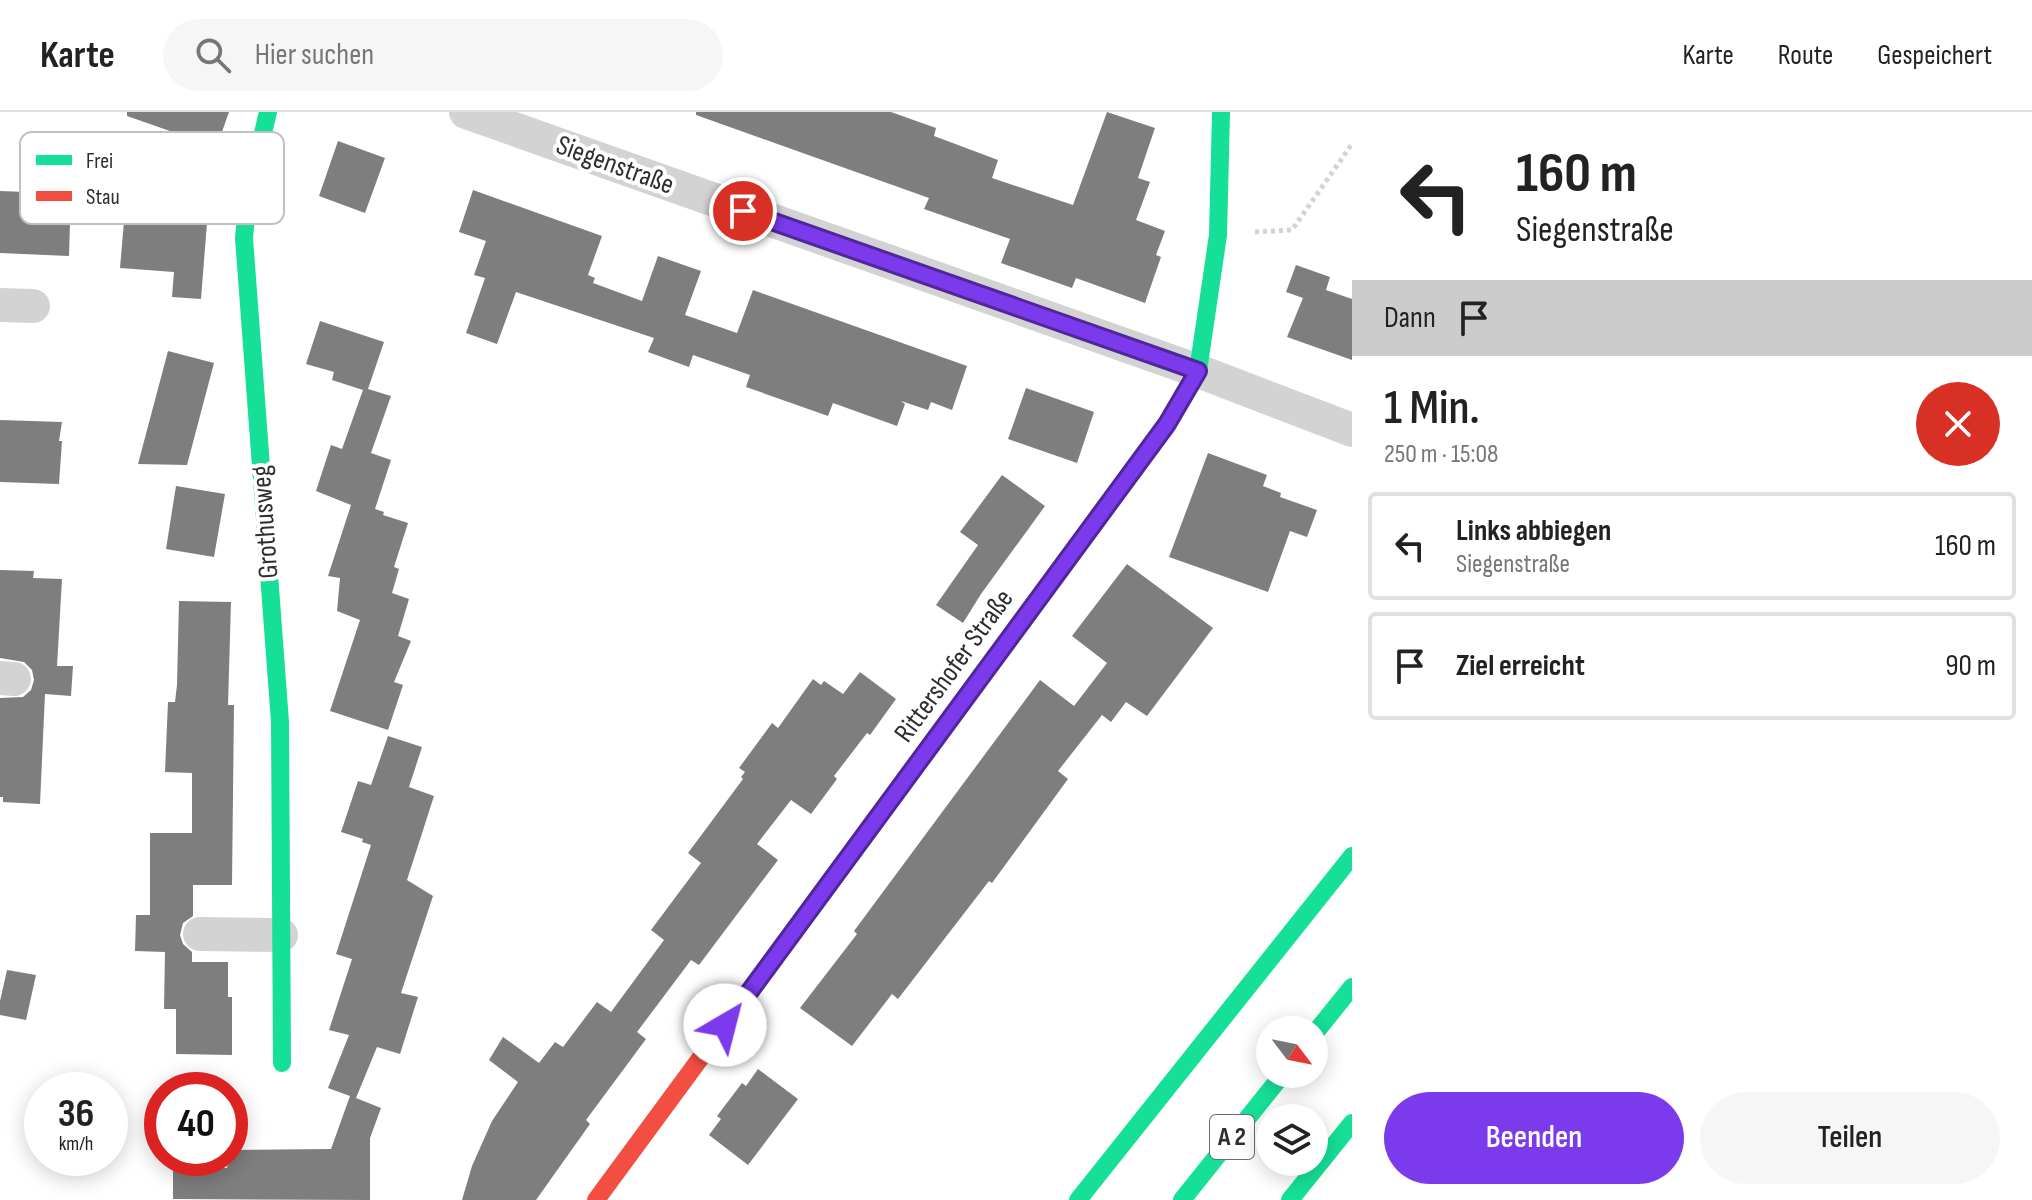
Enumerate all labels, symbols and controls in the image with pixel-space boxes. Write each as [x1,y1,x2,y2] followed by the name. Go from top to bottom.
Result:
[163,19,723,91] search box
[40,33,115,78] text: Karte
[191,33,235,77] icon: search
[255,37,374,73] text: Hier suchen
[1683,39,1734,72] text: Karte
[1778,39,1833,72] text: Route
[1877,39,1992,72] text: Gespeichert
[552,129,678,201] street label: Siegenstraße
[20,132,284,224] legend
[1516,141,1637,208] text: 160 m
[1384,144,1488,248] icon: left
[86,148,113,175] text: Frei
[709,177,777,245] pin
[86,184,120,211] text: Stau
[721,189,765,233] icon: arrive
[1516,209,1674,252] text: Siegenstraße
[1452,296,1496,340] icon: arrive
[1384,300,1436,336] text: Dann
[1384,380,1480,437] text: 1 Min.
[1916,382,2000,466] button: close
[1384,439,1498,470] text: 250 m · 15:08
[245,464,285,580] street label: Grothusweg
[1456,513,1611,549] text: Links abbiegen
[1388,524,1432,568] icon: left
[1935,528,1996,564] text: 160 m
[1456,549,1570,580] text: Siegenstraße
[888,583,1020,749] street label: Rittershofer Straße
[1388,644,1432,688] icon: arrive
[1456,648,1585,684] text: Ziel erreicht
[1945,648,1996,684] text: 90 m
[683,983,767,1067] position arrow
[1256,1016,1328,1088] north arrow
[1256,1016,1328,1176] map controls
[144,1072,248,1176] speed limit sign: 40
[58,1090,94,1138] text: 36
[1384,1092,1684,1184] button: Beenden
[1700,1092,2000,1184] button: Teilen
[1256,1104,1328,1176] button: layers
[1210,1115,1254,1159] road number: A 2
[59,1132,93,1156] text: km/h

